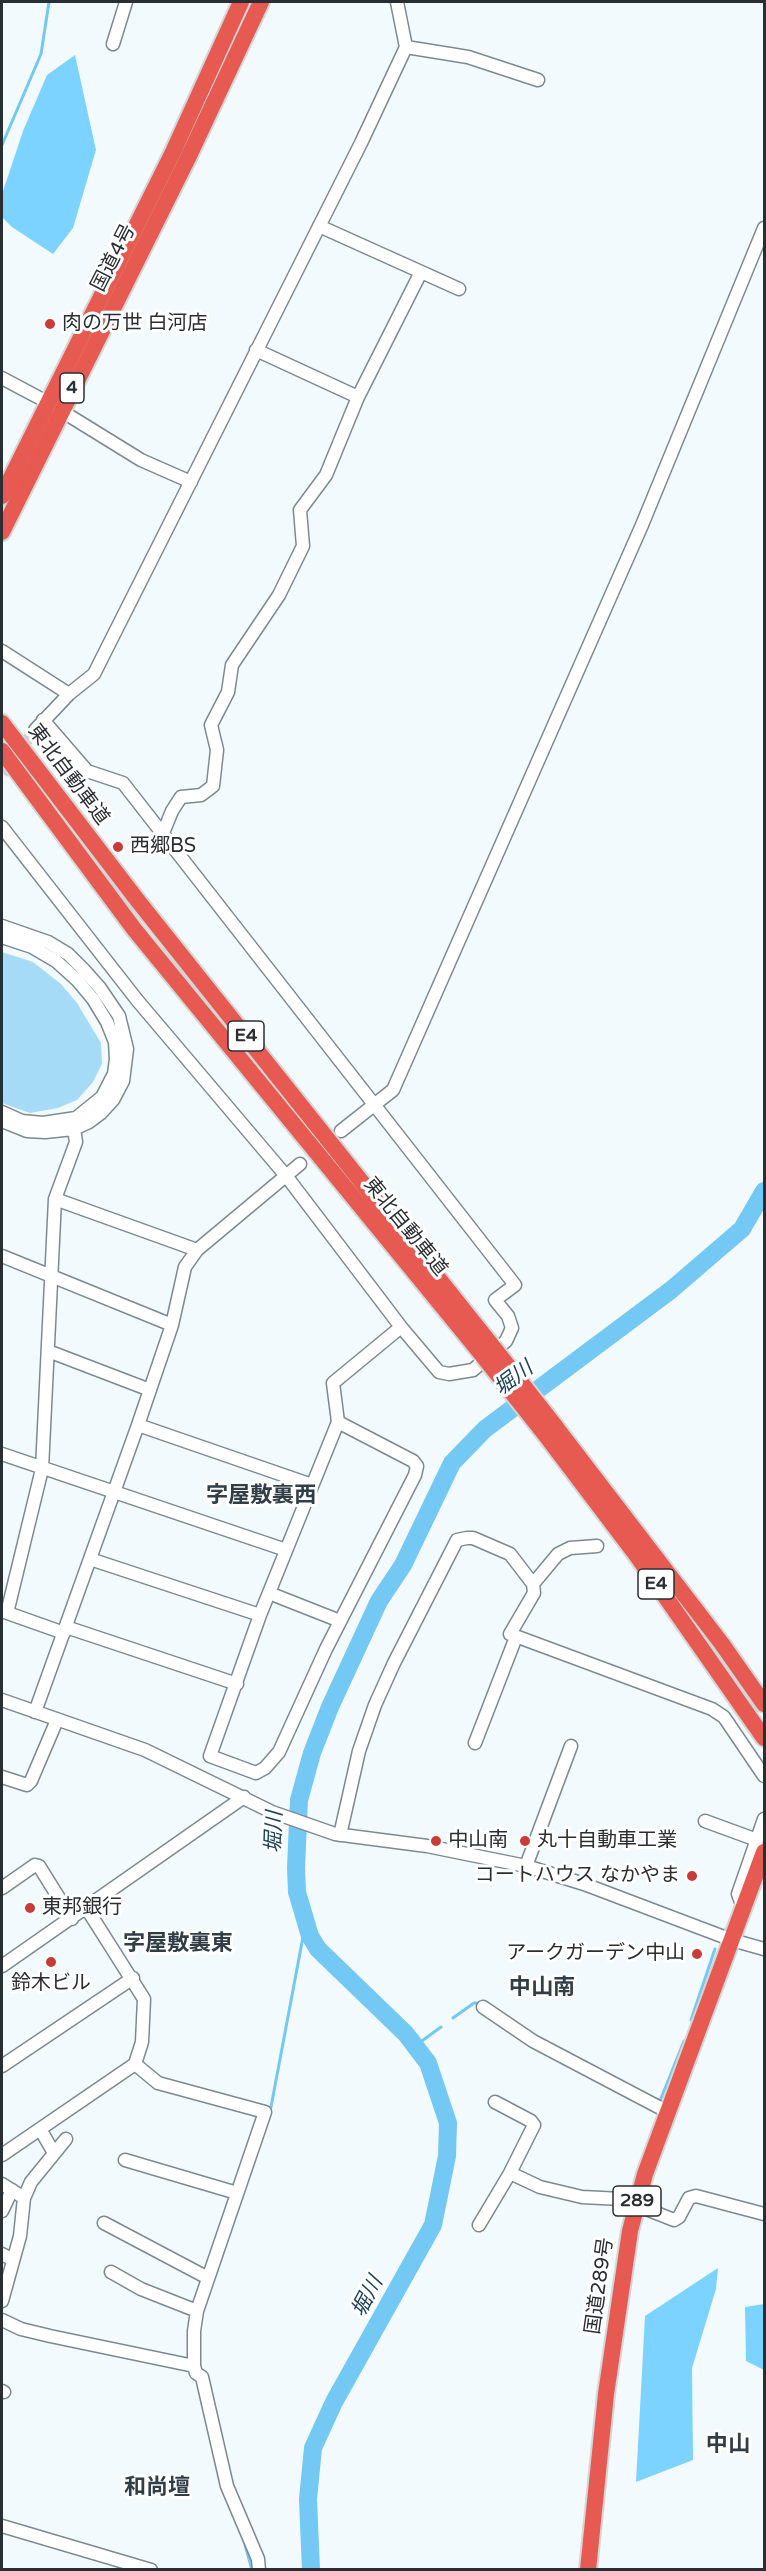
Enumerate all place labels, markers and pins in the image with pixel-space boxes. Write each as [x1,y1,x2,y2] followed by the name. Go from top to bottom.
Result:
[62,312,207,336] place label: 肉の万世 白河店
[43,317,57,331] marker: 肉の万世 白河店
[130,835,196,859] place label: 西郷BS
[111,840,125,854] marker: 西郷BS
[448,1829,508,1853] place label: 中山南
[537,1829,677,1853] place label: 丸十自動車工業
[429,1834,443,1848] marker: 中山南
[518,1834,532,1848] marker: 丸十自動車工業
[475,1864,680,1888] place label: コートハウス なかやま
[685,1869,699,1883] marker: コートハウス なかやま
[42,1896,122,1920] place label: 東邦銀行
[23,1901,37,1915] marker: 東邦銀行
[506,1942,685,1966] place label: アークガーデン中山
[690,1947,704,1961] marker: アークガーデン中山
[44,1955,58,1969] marker: 鈴木ビル
[11,1972,91,1996] place label: 鈴木ビル

